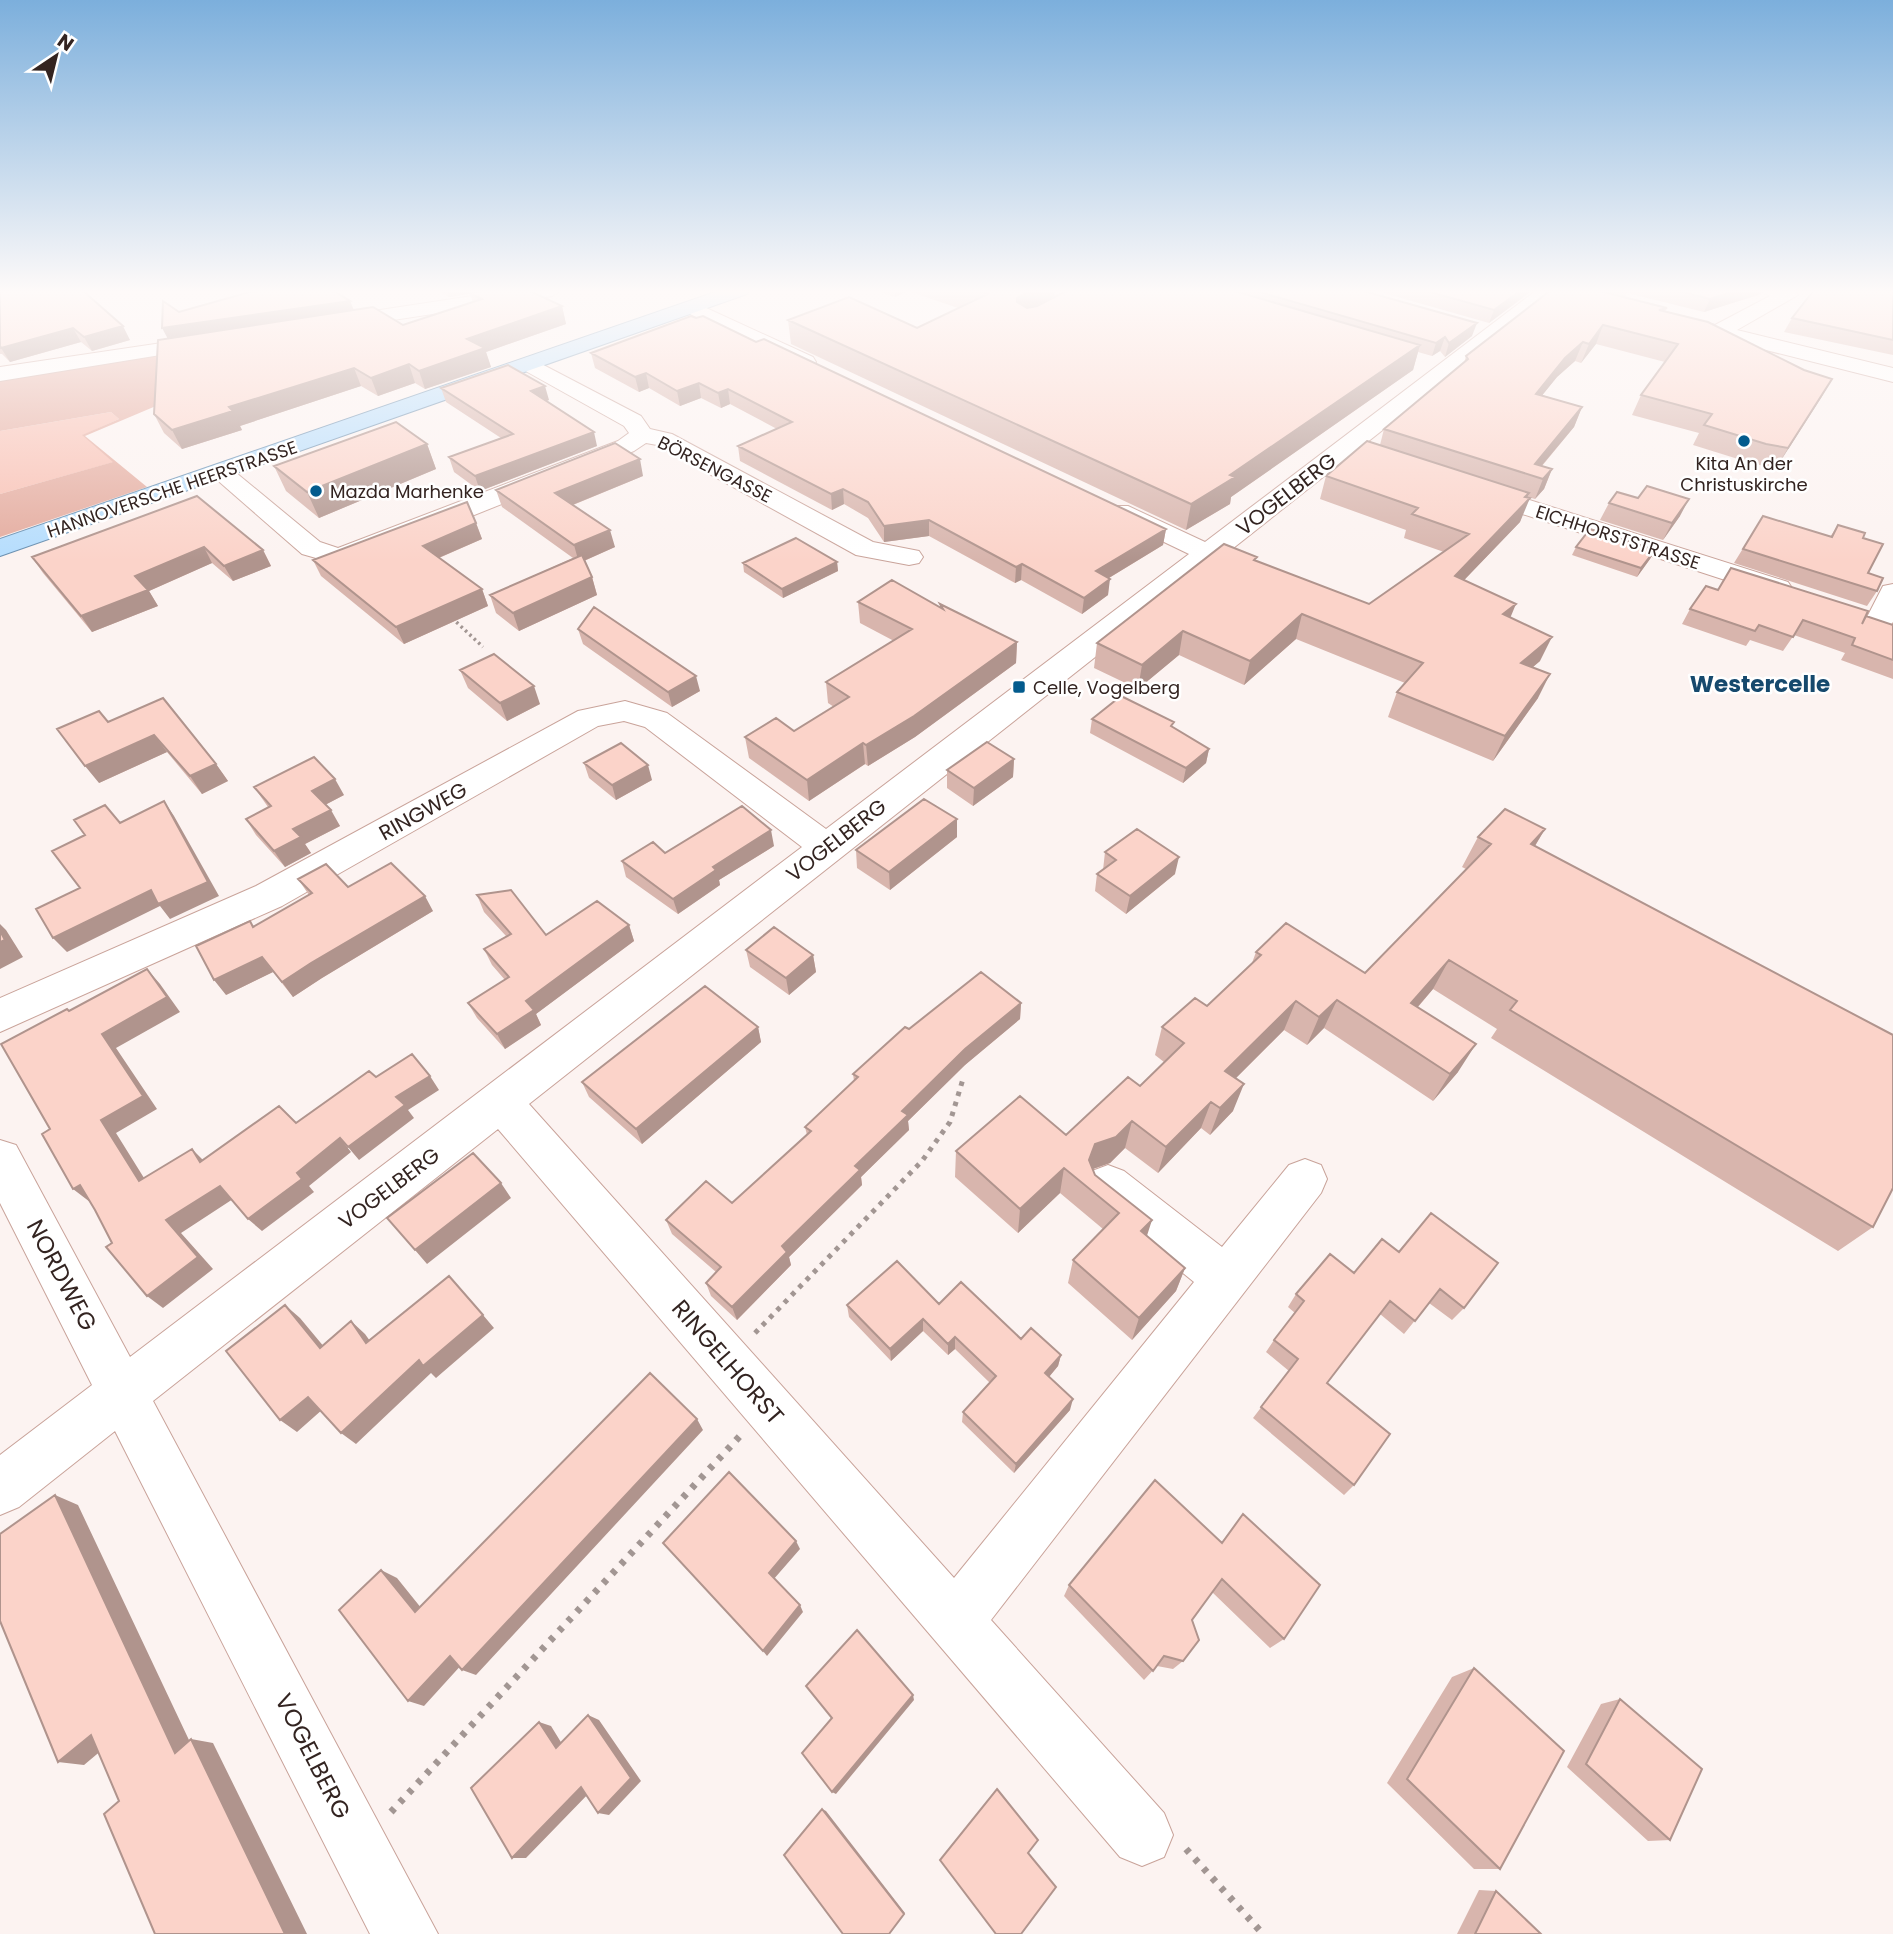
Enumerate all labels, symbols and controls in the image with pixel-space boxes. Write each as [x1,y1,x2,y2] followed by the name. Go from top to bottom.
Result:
[21,21,91,91] north arrow
[52,27,79,58] text: N
[654,429,776,509] street label: BÖRSENGASSE
[1736,433,1752,449] marker: Kita An der Christuskirche
[44,434,300,544] street label: HANNOVERSCHE HEERSTRASSE
[1230,446,1342,542] street label: VOGELBERG
[1680,451,1808,497] place label: Kita An der Christuskirche
[330,479,484,504] place label: Mazda Marhenke
[308,483,324,499] marker: Mazda Marhenke
[1533,499,1703,575] street label: EICHHORSTSTRASSE
[1690,668,1830,700] district label: Westercelle
[1033,675,1180,700] place label: Celle, Vogelberg
[1011,679,1027,695] marker: Celle, Vogelberg
[374,775,472,847] street label: RINGWEG
[780,792,892,888] street label: VOGELBERG
[332,1140,446,1236] street label: VOGELBERG
[19,1214,105,1336] street label: NORDWEG
[664,1292,792,1432] street label: RINGELHORST
[267,1688,359,1824] street label: VOGELBERG

